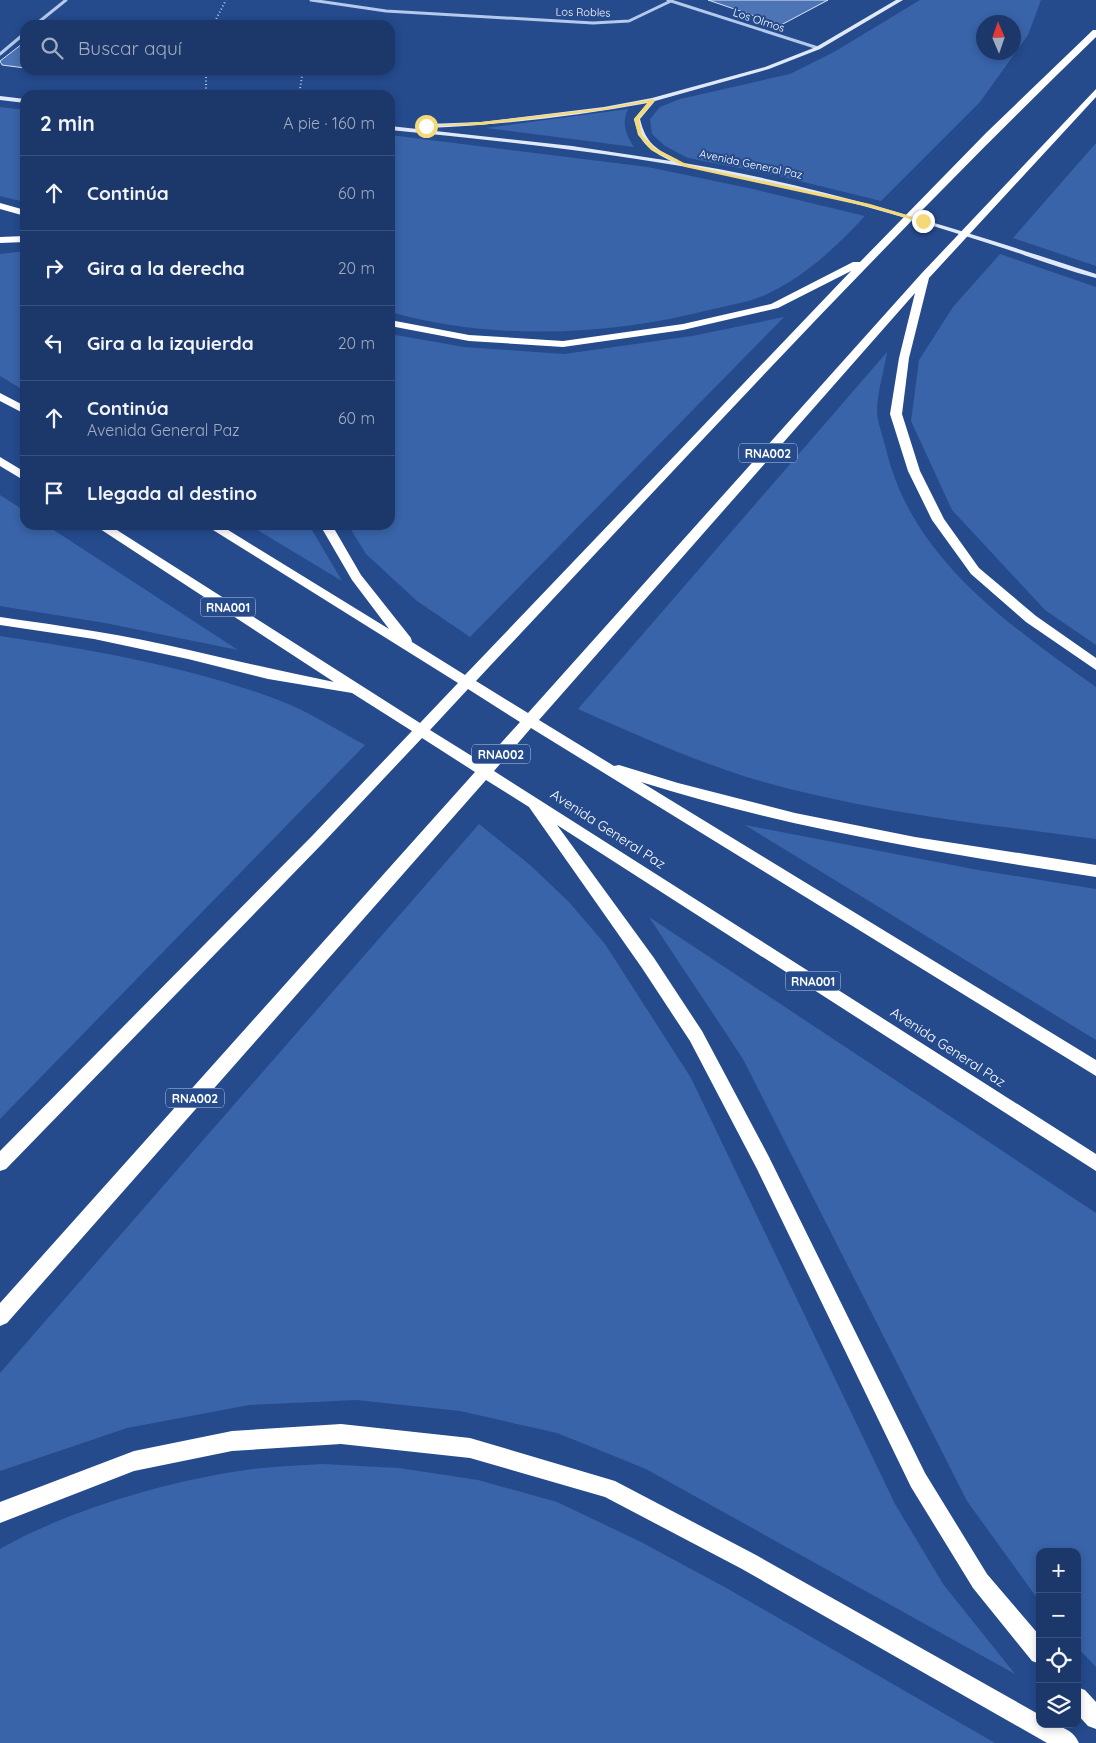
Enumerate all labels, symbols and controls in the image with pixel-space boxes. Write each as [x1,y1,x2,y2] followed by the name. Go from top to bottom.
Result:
[555,5,611,19] street label: Los Robles
[731,5,787,35] street label: Los Olmos
[976,15,1021,60] north arrow
[20,20,395,75] search box
[38,34,66,62] icon: search
[78,36,182,60] text: Buscar aquí
[40,110,95,136] text: 2 min
[283,113,375,133] text: A pie · 160 m
[415,115,438,138] route start
[698,146,804,182] street label: Avenida General Paz
[40,179,68,207] icon: ahead
[87,181,169,205] text: Continúa
[338,183,375,203] text: 60 m
[912,210,935,233] route end
[40,254,68,282] icon: right
[87,256,245,280] text: Gira a la derecha
[338,258,375,278] text: 20 m
[40,329,68,357] icon: left
[87,331,254,355] text: Gira a la izquierda
[338,333,375,353] text: 20 m
[87,396,169,420] text: Continúa
[40,404,68,432] icon: ahead
[338,408,375,428] text: 60 m
[87,420,240,440] text: Avenida General Paz
[739,443,797,462] road number: RNA002
[40,479,68,507] icon: arrive
[87,481,257,505] text: Llegada al destino
[200,598,256,616] road number: RNA001
[472,744,530,764] road number: RNA002
[547,785,669,873] street label: Avenida General Paz
[786,971,840,990] road number: RNA001
[887,1003,1009,1091] street label: Avenida General Paz
[166,1088,224,1108] road number: RNA002
[1036,1548,1081,1728] map controls
[1036,1548,1081,1593] button: +
[1036,1593,1081,1638] button: −
[1036,1638,1081,1683] button: locate
[1036,1683,1081,1728] button: layers

